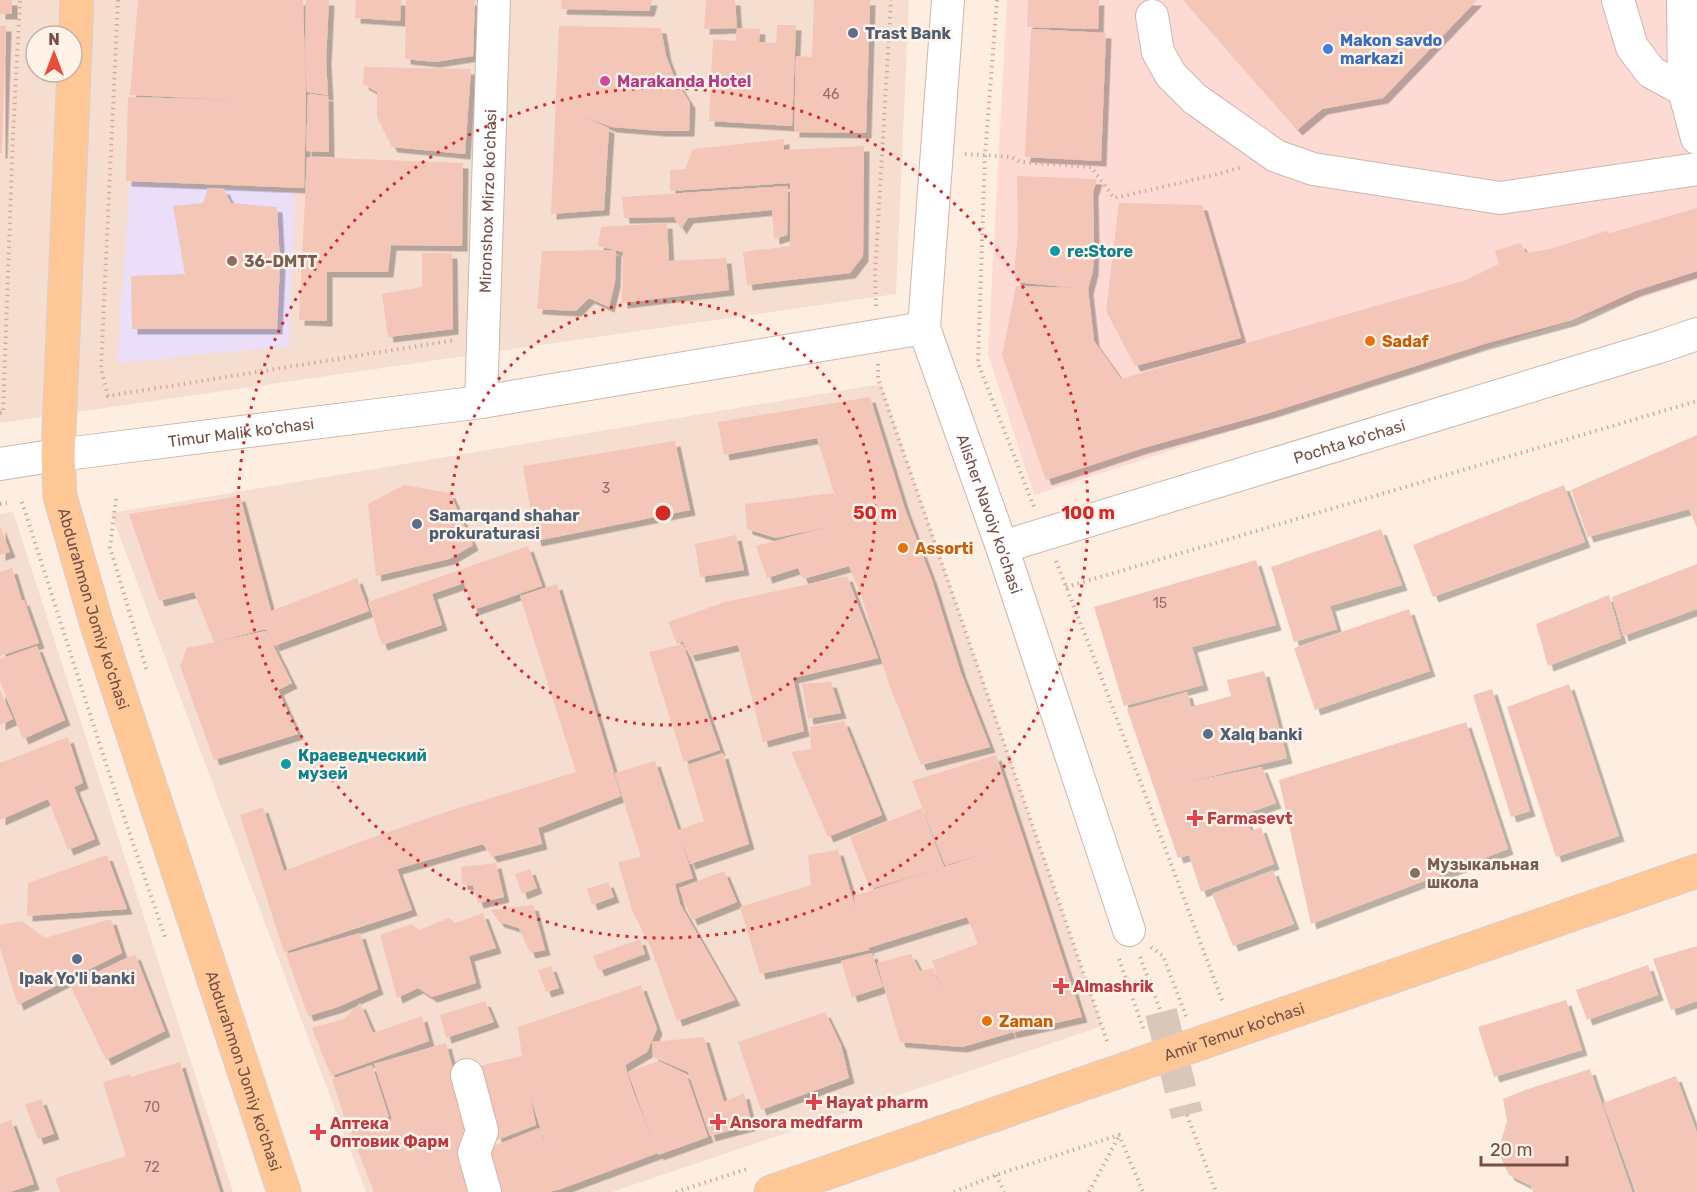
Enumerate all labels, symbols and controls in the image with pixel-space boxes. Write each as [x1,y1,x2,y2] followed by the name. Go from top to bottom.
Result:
[24,24,84,84] north arrow
[865,24,951,43] place label: Trast Bank
[846,26,860,40] marker: Trast Bank
[48,30,60,49] text: N
[1340,31,1443,68] place label: Makon savdo markazi
[1321,42,1335,56] marker: Makon savdo markazi
[617,72,751,91] place label: Marakanda Hotel
[598,74,612,88] marker: Marakanda Hotel
[822,86,840,103] house number: 46
[475,109,500,293] street label: Mironshox Mirzo ko'chasi
[1067,242,1133,261] place label: re:Store
[1048,244,1062,258] marker: re:Store
[244,252,317,271] place label: 36-DMTT
[225,254,239,268] marker: 36-DMTT
[1382,332,1430,351] place label: Sadaf
[1363,334,1377,348] marker: Sadaf
[167,414,315,451] street label: Timur Malik ko'chasi
[1291,415,1407,467] street label: Pochta ko'chasi
[953,431,1026,596] street label: Alisher Navoiy ko'chasi
[602,480,610,497] house number: 3
[853,502,897,524] text: 50 m
[1061,502,1115,524] text: 100 m
[653,503,673,523] centre of rings
[54,505,134,712] street label: Abdurahmon Jomiy ko'chasi
[429,506,580,543] place label: Samarqand shahar prokuraturasi
[410,517,424,531] marker: Samarqand shahar prokuraturasi
[915,539,973,558] place label: Assorti
[896,541,910,555] marker: Assorti
[1153,595,1167,612] house number: 15
[1220,725,1302,744] place label: Xalq banki
[1201,727,1215,741] marker: Xalq banki
[298,746,427,783] place label: Краеведческий музей
[279,757,293,771] marker: Краеведческий музей
[1207,809,1293,828] place label: Farmasevt
[1188,811,1202,825] marker: Farmasevt
[1427,855,1539,892] place label: Музыкальная школа
[1408,866,1422,880] marker: Музыкальная школа
[70,952,84,966] marker: Ipak Yo'li banki
[202,968,286,1173] street label: Abdurahmon Jomiy ko'chasi
[19,969,135,988] place label: Ipak Yo'li banki
[1073,977,1154,996] place label: Almashrik
[1054,979,1068,993] marker: Almashrik
[1161,998,1307,1065] street label: Amir Temur ko'chasi
[999,1012,1053,1031] place label: Zaman
[980,1014,994,1028] marker: Zaman
[826,1093,928,1112] place label: Hayat pharm
[807,1095,821,1109] marker: Hayat pharm
[144,1099,160,1116] house number: 70
[730,1113,863,1132] place label: Ansora medfarm
[330,1114,449,1151] place label: Аптека Оптовик Фарм
[711,1115,725,1129] marker: Ansora medfarm
[311,1125,325,1139] marker: Аптека Оптовик Фарм
[1481,1129,1566,1167] scale bar
[1490,1139,1532,1161] text: 20 m
[144,1159,160,1176] house number: 72

